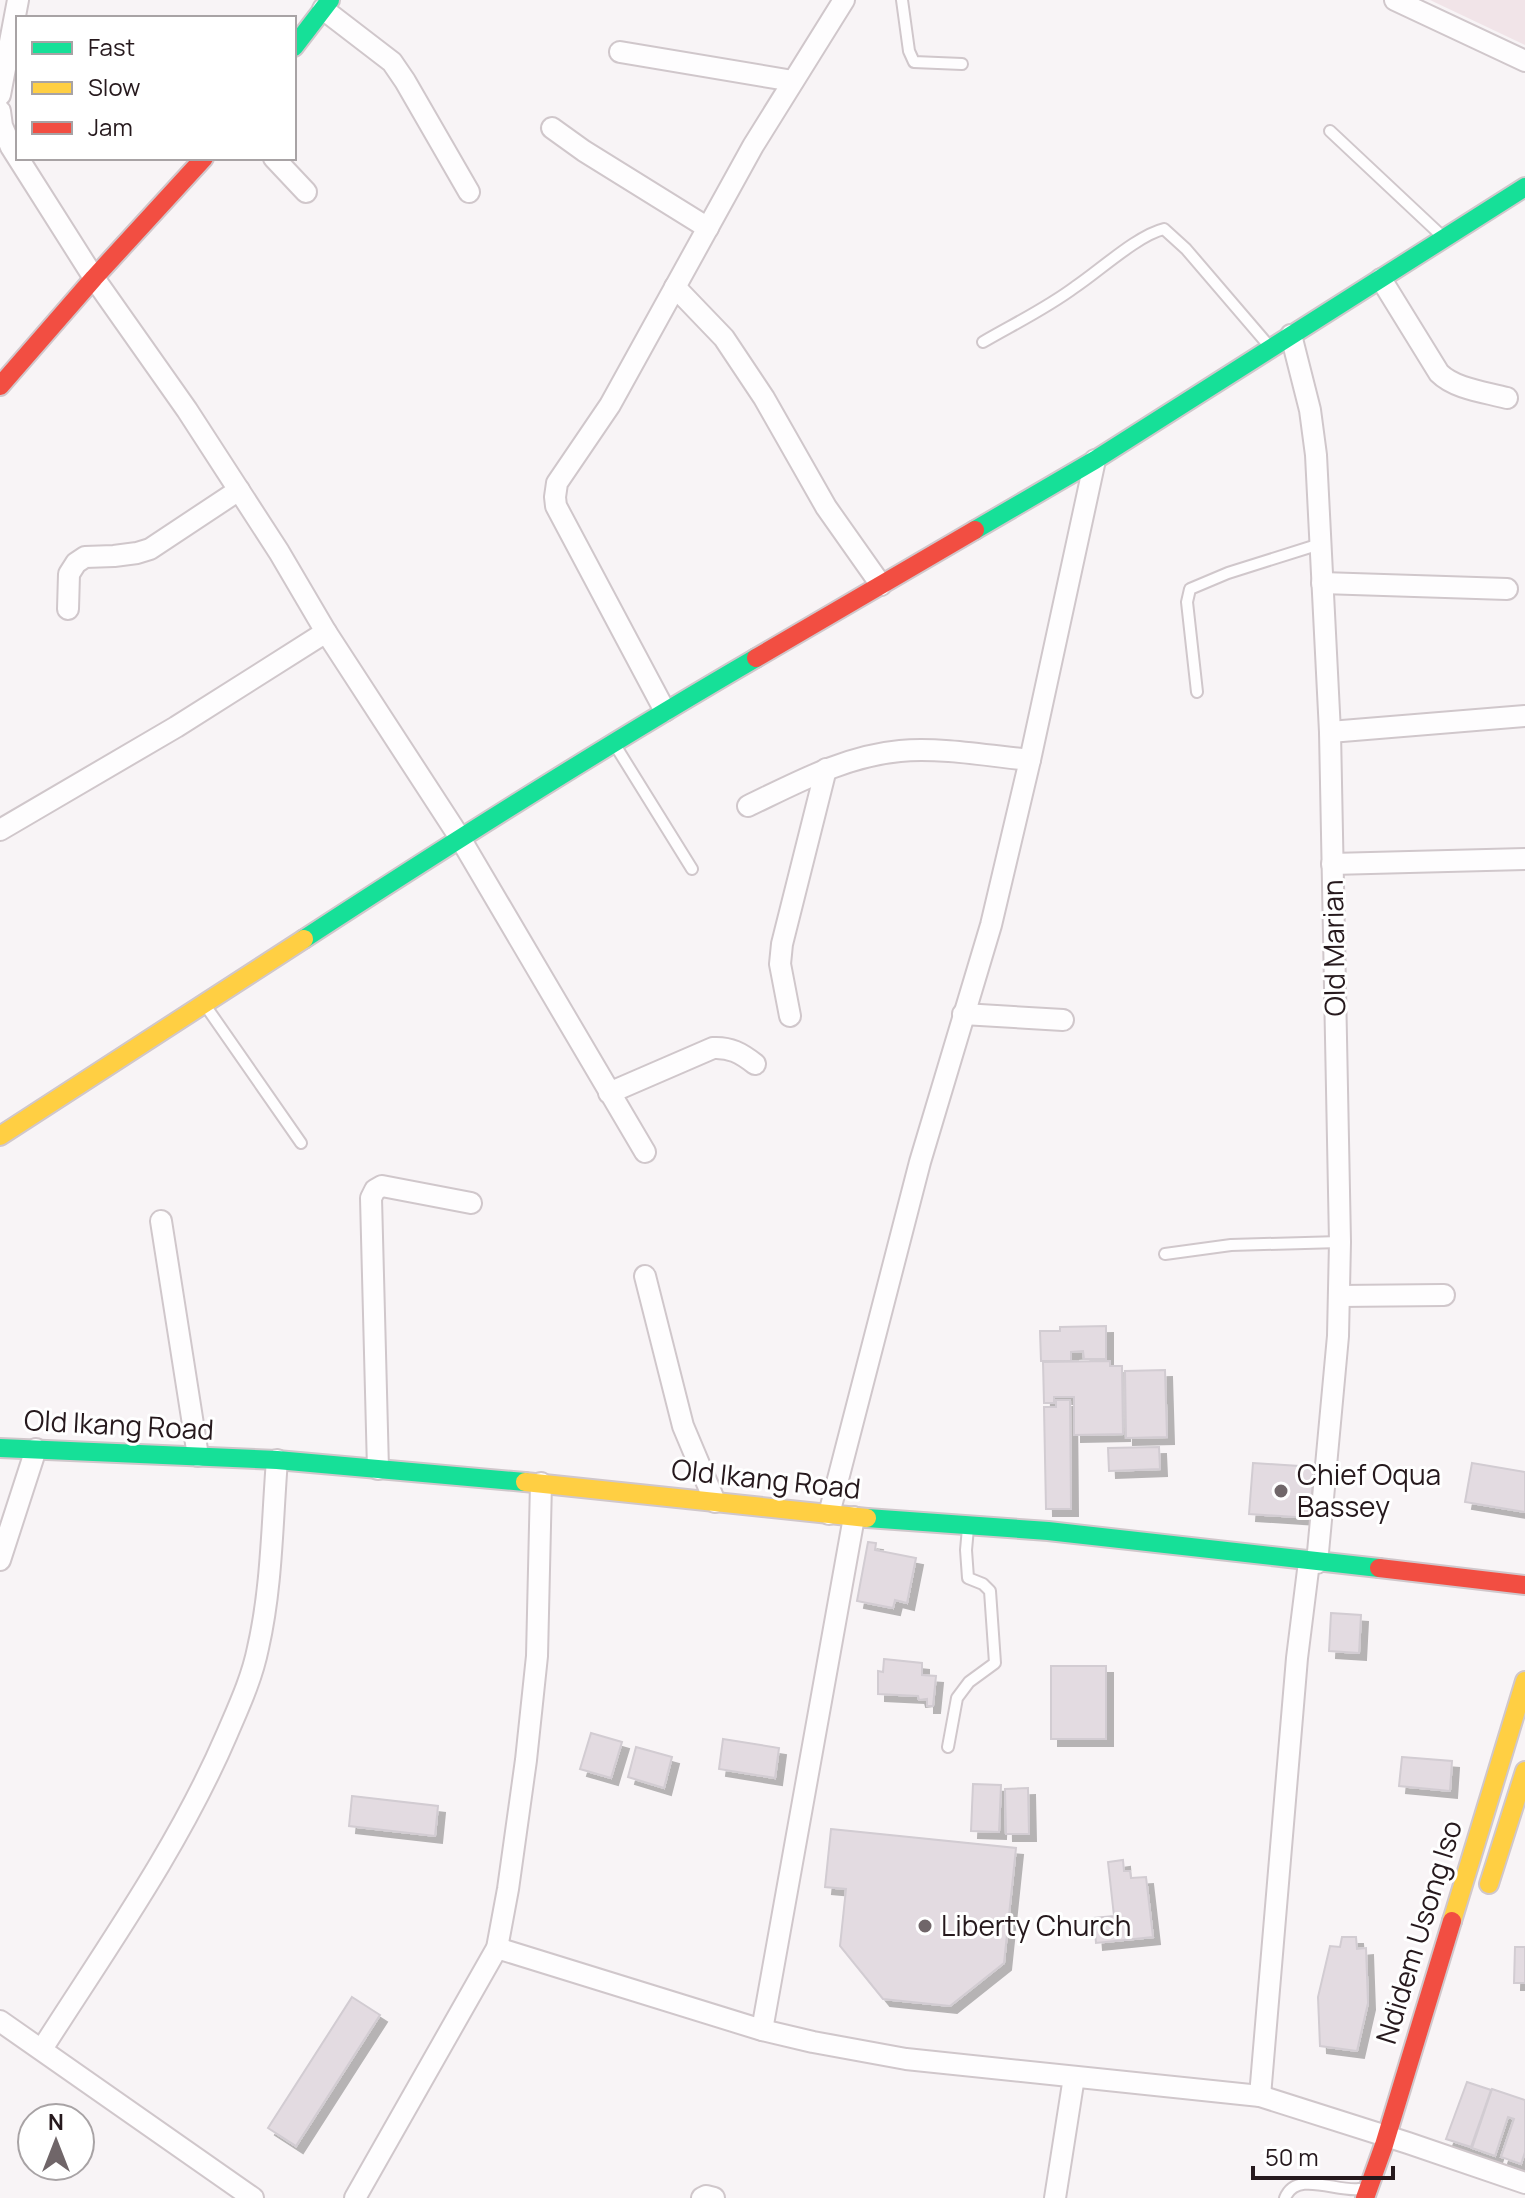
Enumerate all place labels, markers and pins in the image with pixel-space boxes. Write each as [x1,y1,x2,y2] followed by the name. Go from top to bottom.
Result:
[1297,1455,1441,1525] place label: Chief Oqua Bassey
[1272,1482,1290,1500] marker: Chief Oqua Bassey
[941,1906,1131,1944] place label: Liberty Church
[916,1917,934,1935] marker: Liberty Church

